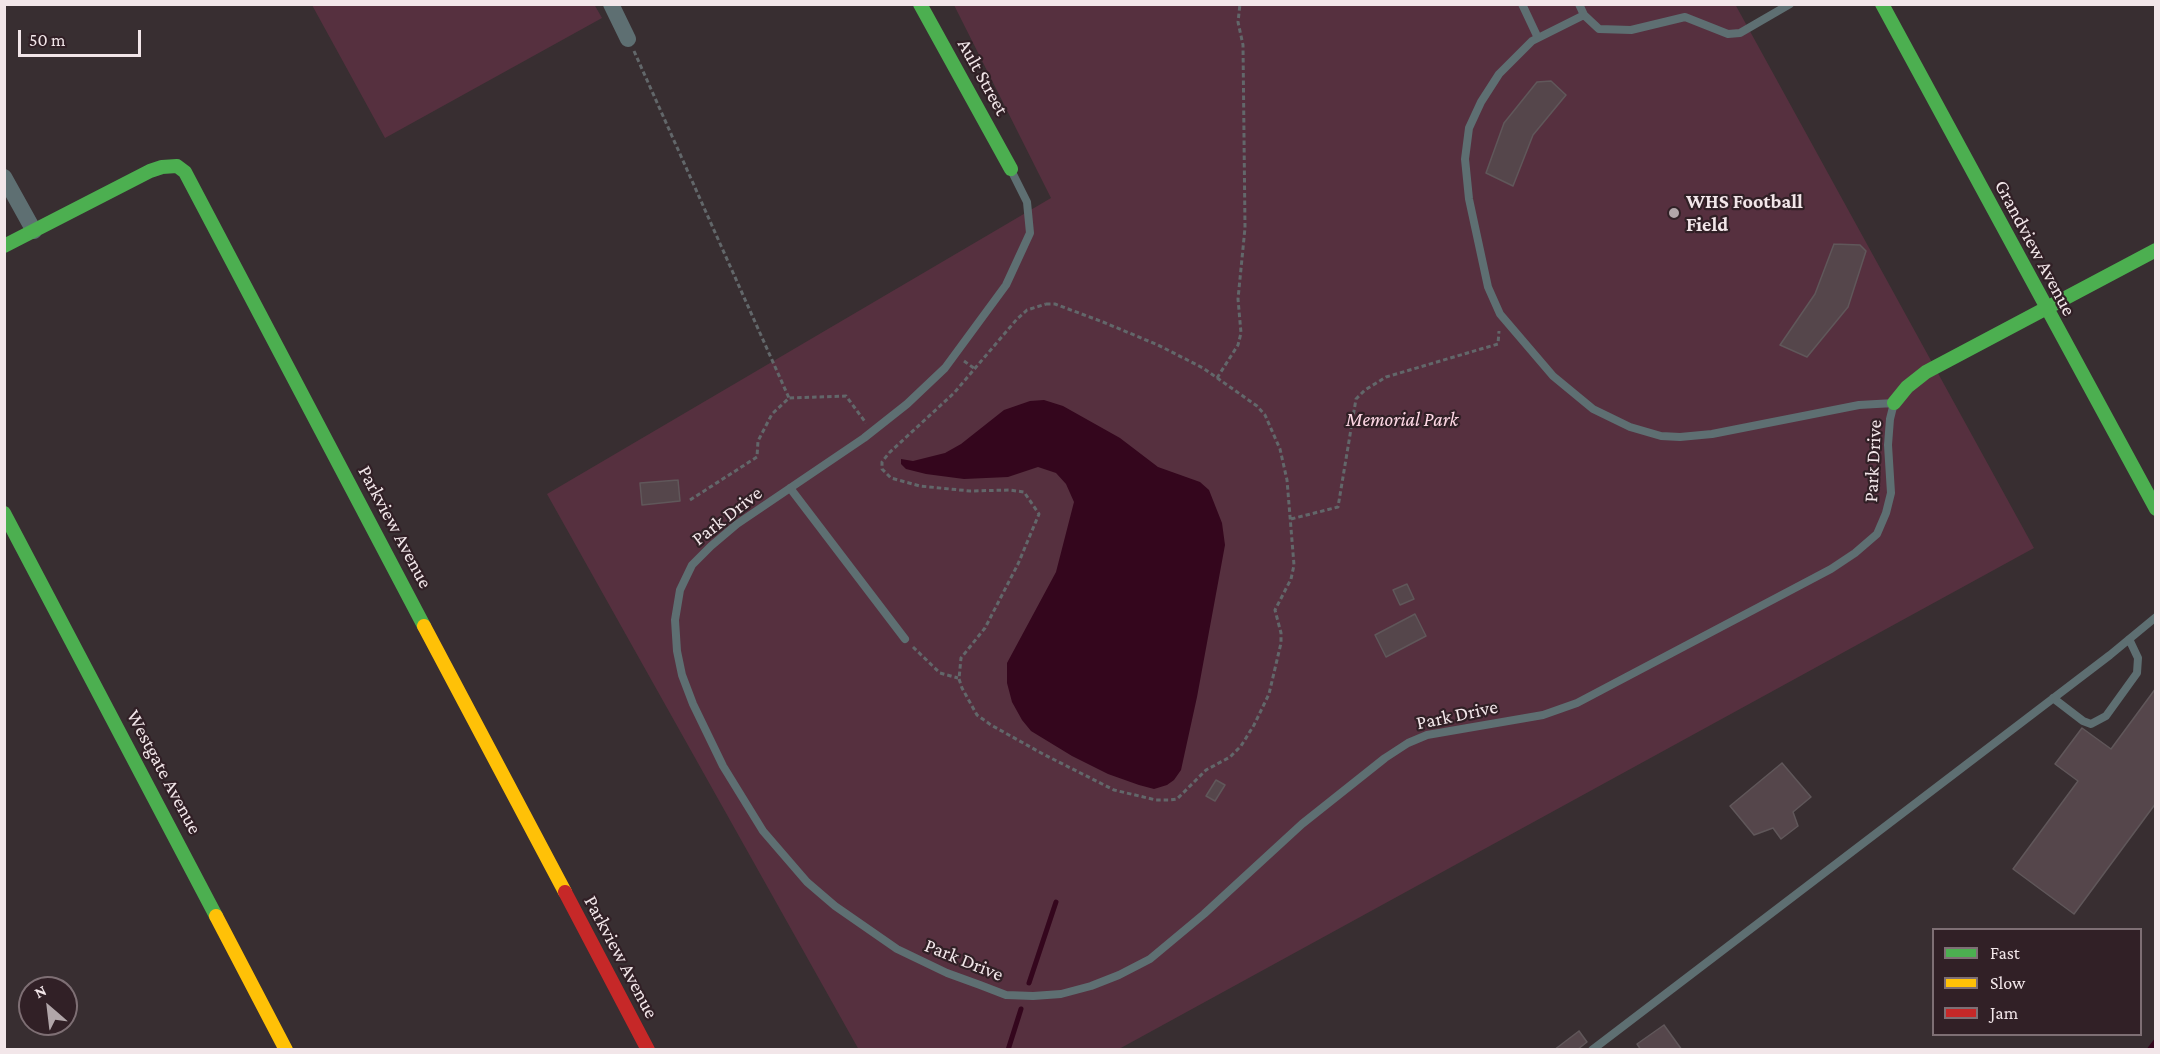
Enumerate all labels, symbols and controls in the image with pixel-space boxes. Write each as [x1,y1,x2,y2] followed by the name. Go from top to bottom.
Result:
[21,18,144,56] scale bar
[29,30,66,50] text: 50 m
[952,34,1014,120] street label: Ault Street
[1989,176,2081,320] street label: Grandview Avenue
[1686,190,1803,237] place label: WHS Football Field
[1667,206,1681,220] marker: WHS Football Field
[1346,408,1458,432] park label: Memorial Park
[1859,419,1887,503] street label: Park Drive
[353,461,437,593] street label: Parkview Avenue
[687,481,767,551] street label: Park Drive
[1414,695,1500,735] street label: Park Drive
[121,706,207,838] street label: Westgate Avenue
[579,891,663,1023] street label: Parkview Avenue
[1932,928,2142,1036] legend
[921,933,1007,987] street label: Park Drive
[1990,943,2020,963] text: Fast
[1990,973,2025,993] text: Slow
[18,976,78,1036] north arrow
[31,981,49,1001] text: N
[1990,1003,2018,1023] text: Jam

